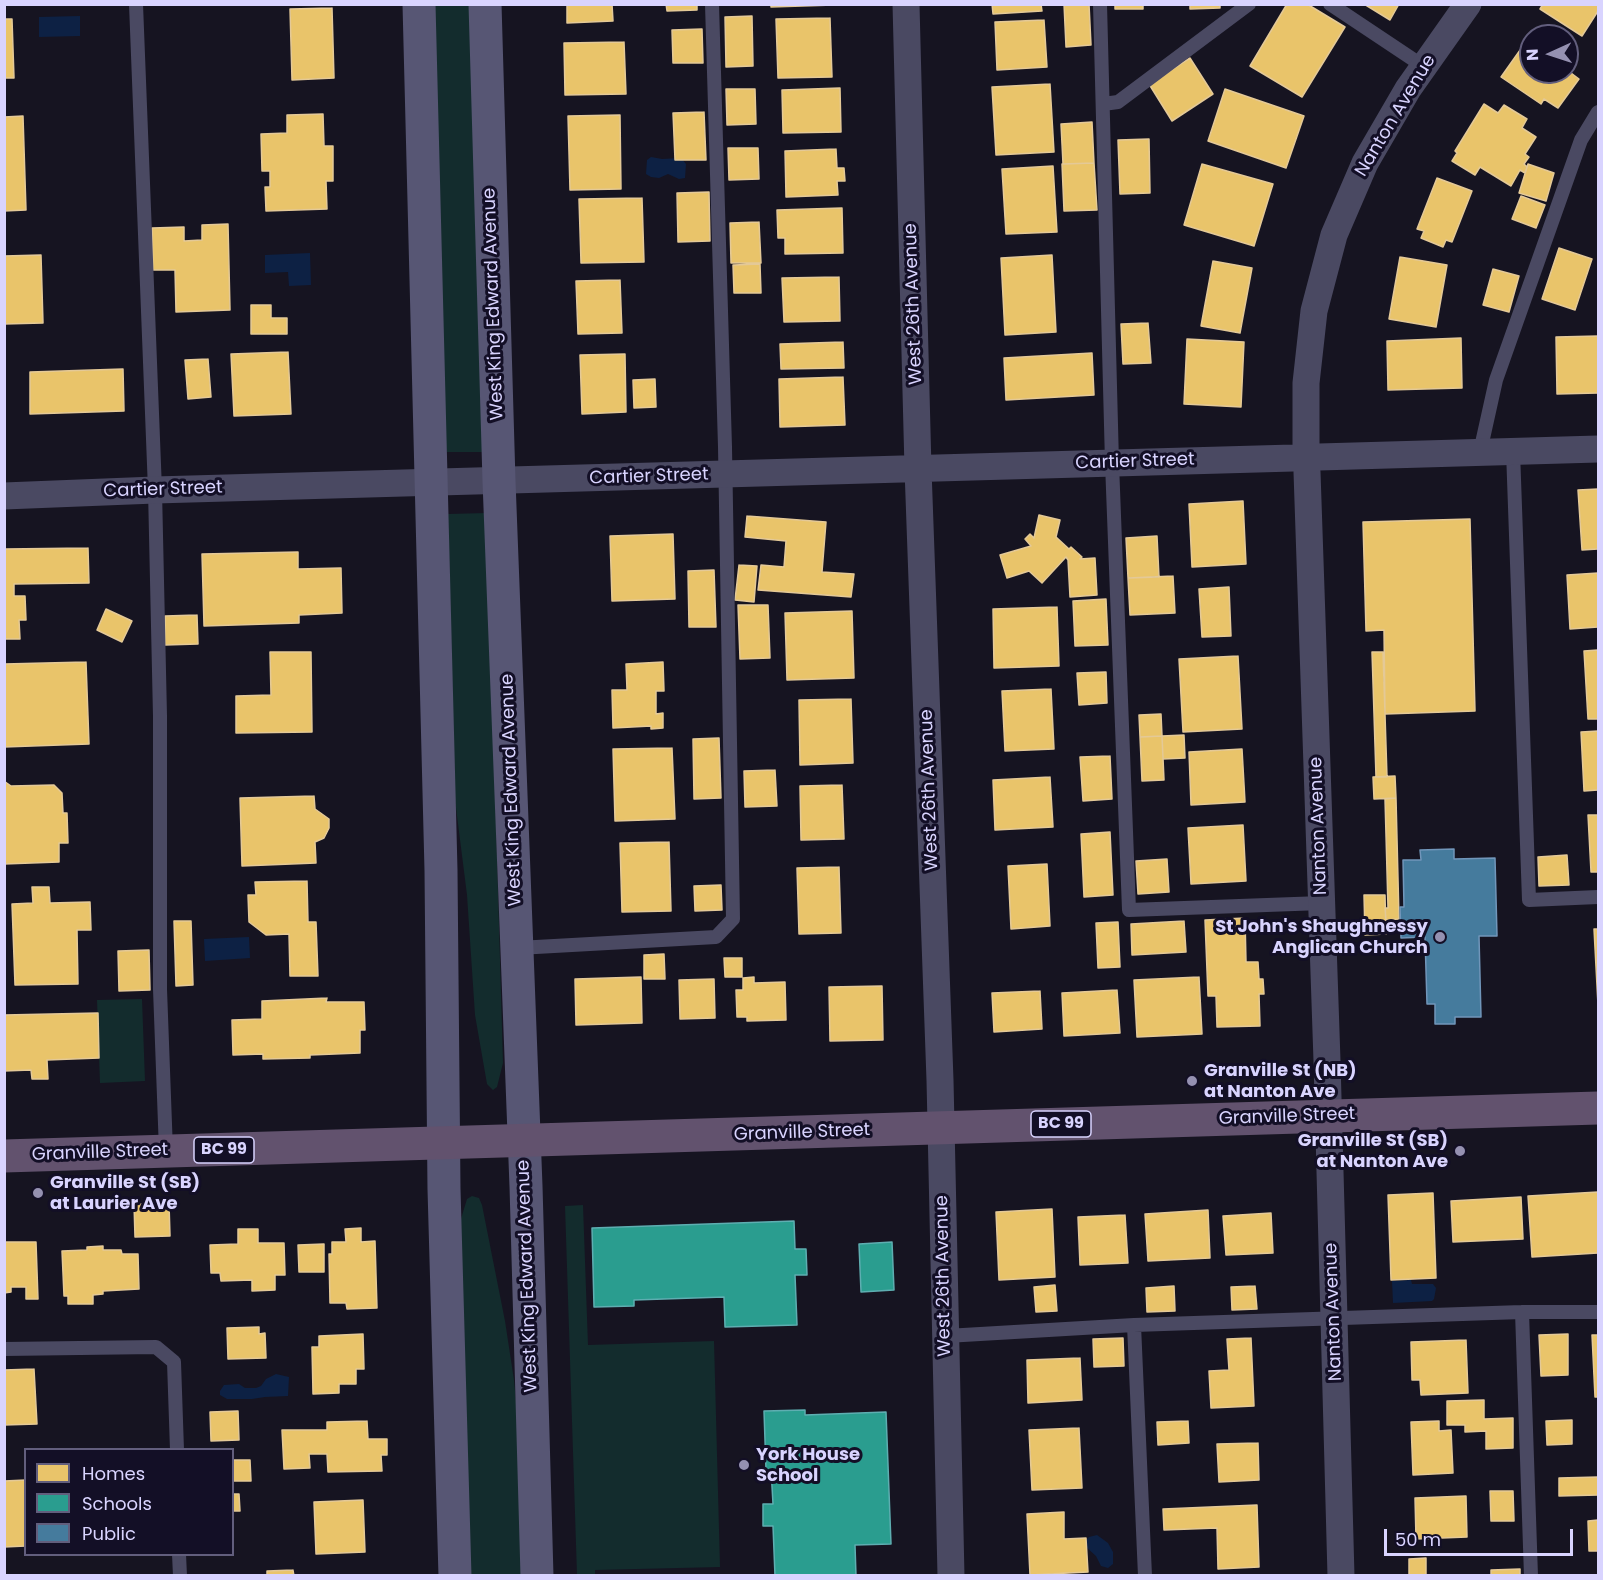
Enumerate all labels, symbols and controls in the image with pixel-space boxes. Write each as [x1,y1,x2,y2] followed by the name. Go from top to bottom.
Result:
[1519,24,1579,84] north arrow
[1521,48,1544,61] text: N
[1351,51,1441,181] street label: Nanton Avenue
[479,187,509,421] street label: West King Edward Avenue
[900,223,928,385] street label: West 26th Avenue
[1075,449,1195,475] street label: Cartier Street
[589,464,709,490] street label: Cartier Street
[103,477,223,503] street label: Cartier Street
[497,673,527,907] street label: West King Edward Avenue
[916,709,944,871] street label: West 26th Avenue
[1306,757,1332,895] street label: Nanton Avenue
[1215,916,1428,958] place label: St John's Shaughnessy Anglican Church
[1433,930,1447,944] marker: St John's Shaughnessy Anglican Church
[1204,1060,1357,1102] place label: Granville St (NB) at Nanton Ave
[1185,1074,1199,1088] marker: Granville St (NB) at Nanton Ave
[1218,1104,1356,1130] street label: Granville Street
[1031,1111,1091,1137] road number: BC 99
[733,1120,871,1146] street label: Granville Street
[1298,1130,1448,1172] place label: Granville St (SB) at Nanton Ave
[194,1137,254,1163] road number: BC 99
[31,1140,169,1166] street label: Granville Street
[1453,1144,1467,1158] marker: Granville St (SB) at Nanton Ave
[513,1159,543,1393] street label: West King Edward Avenue
[50,1172,200,1214] place label: Granville St (SB) at Laurier Ave
[31,1186,45,1200] marker: Granville St (SB) at Laurier Ave
[932,1195,956,1357] street label: West 26th Avenue
[1321,1243,1347,1381] street label: Nanton Avenue
[756,1444,860,1486] place label: York House School
[24,1448,234,1556] legend
[737,1458,751,1472] marker: York House School
[82,1461,145,1486] text: Homes
[82,1491,152,1516] text: Schools
[1387,1517,1576,1555] scale bar
[82,1521,136,1546] text: Public
[1395,1527,1441,1552] text: 50 m

